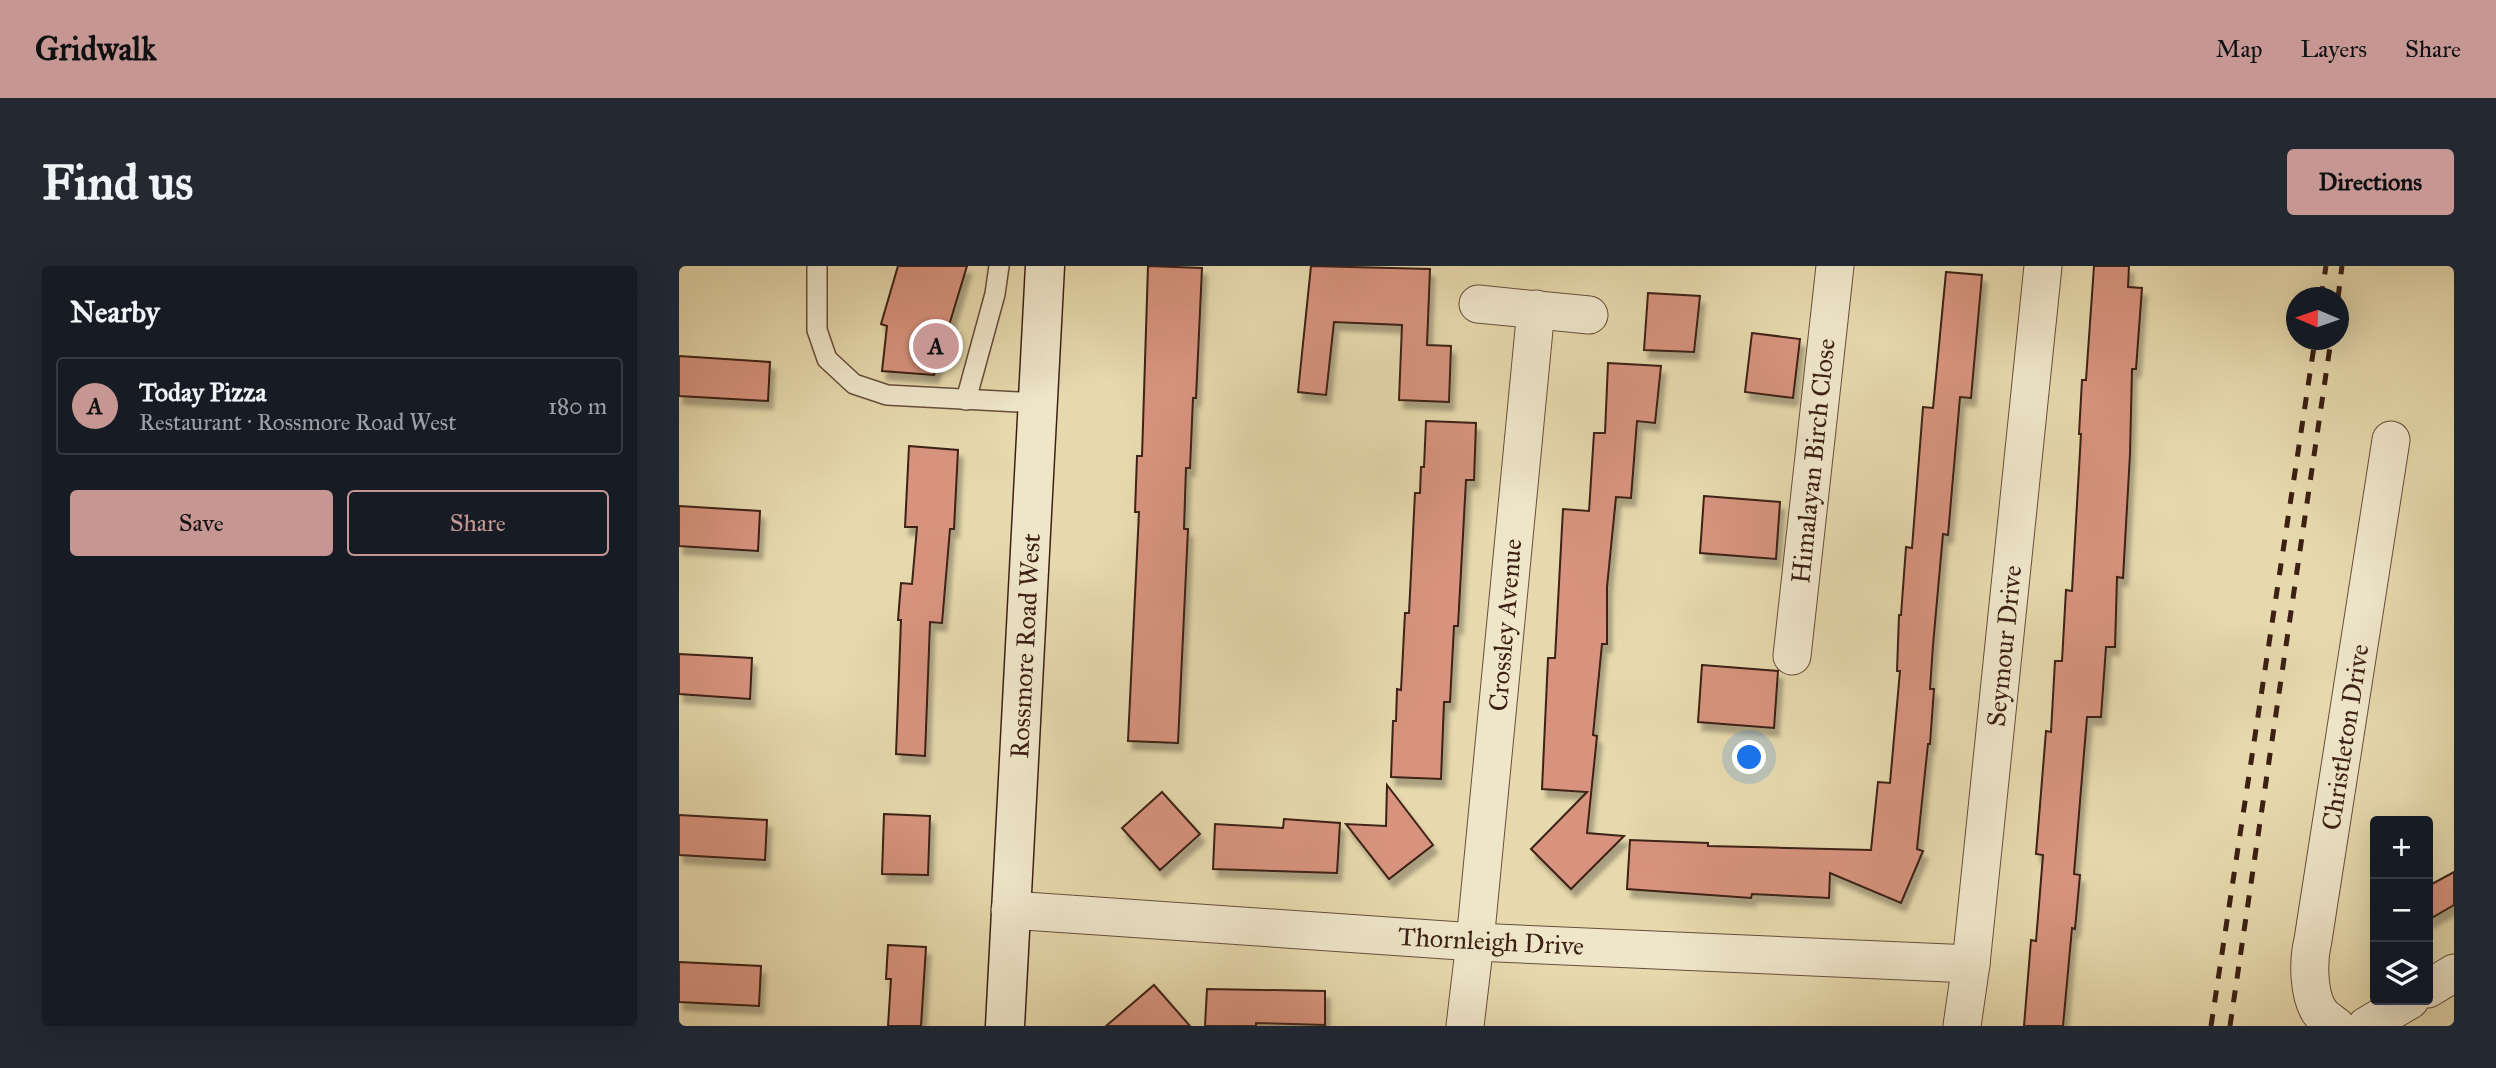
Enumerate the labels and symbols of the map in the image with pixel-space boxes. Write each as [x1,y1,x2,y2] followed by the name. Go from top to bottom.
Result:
[2286,287,2349,350] north arrow
[913,320,959,372] pin: A
[1784,337,1842,585] street label: Himalayan Birch Close
[1003,533,1047,759] street label: Rossmore Road West
[1482,537,1528,713] street label: Crossley Avenue
[1980,564,2028,728] street label: Seymour Drive
[2315,642,2376,832] street label: Christleton Drive
[1732,740,1766,774] your location
[1397,920,1585,962] street label: Thornleigh Drive

